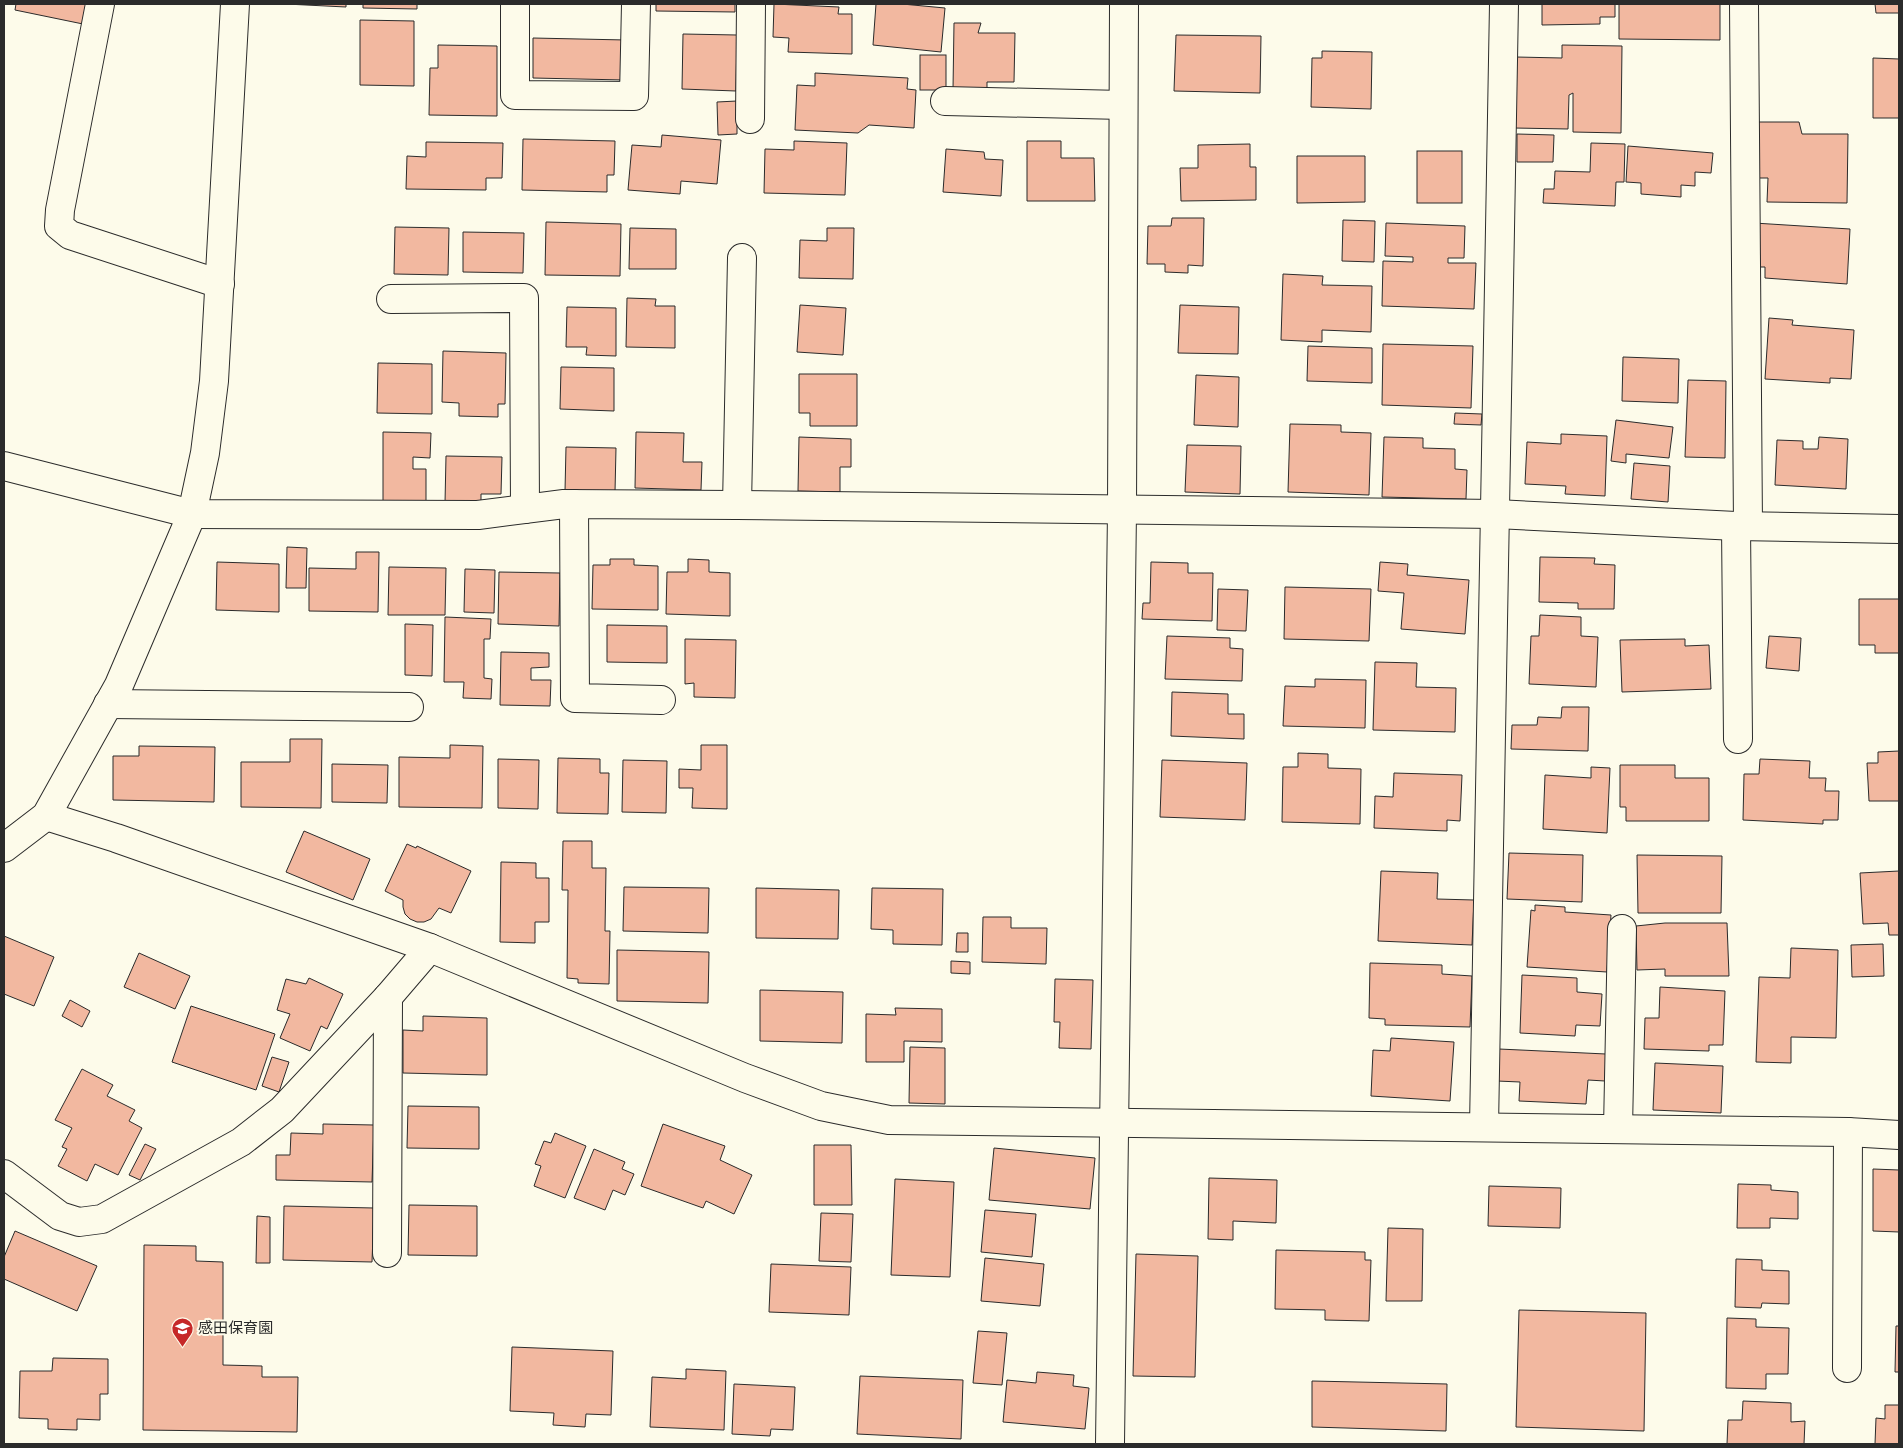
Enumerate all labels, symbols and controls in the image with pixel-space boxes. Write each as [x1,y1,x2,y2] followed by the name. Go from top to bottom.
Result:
[170,1316,194,1347] school or university icon: 感田保育園
[198,1319,273,1337] place label: 感田保育園

